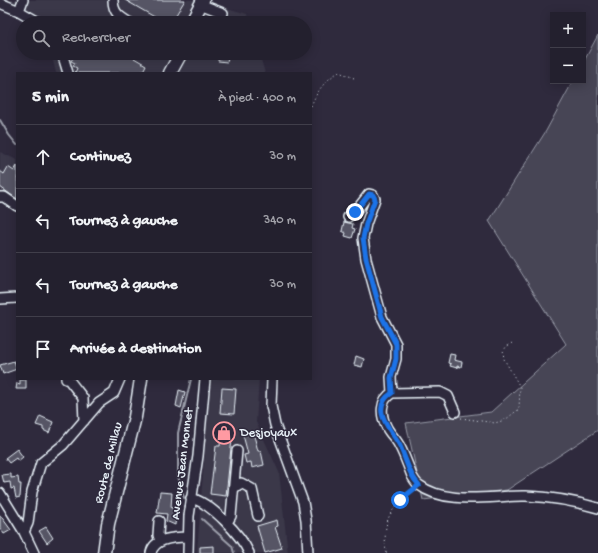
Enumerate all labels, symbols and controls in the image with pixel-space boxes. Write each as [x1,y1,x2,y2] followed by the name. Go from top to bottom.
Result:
[550,12,586,84] map controls
[550,12,586,48] button: +
[16,16,312,60] search box
[30,27,52,49] icon: search
[62,29,130,47] text: Rechercher
[550,48,586,84] button: −
[32,88,69,108] text: 5 min
[218,91,296,106] text: À pied · 400 m
[32,146,54,168] icon: ahead
[70,148,131,166] text: Continuez
[270,149,296,164] text: 30 m
[346,203,364,221] route end
[32,210,54,232] icon: left
[70,212,178,230] text: Tournez à gauche
[263,213,296,228] text: 340 m
[32,274,54,296] icon: left
[70,276,178,294] text: Tournez à gauche
[270,277,296,292] text: 30 m
[32,338,54,360] icon: arrive
[70,340,201,358] text: Arrivée à destination
[169,406,197,521] street label: Avenue Jean Monnet
[211,420,237,446] shop icon: Desjoyaux
[92,421,126,505] street label: Route de Millau
[239,426,297,441] place label: Desjoyaux
[391,491,409,509] route start

